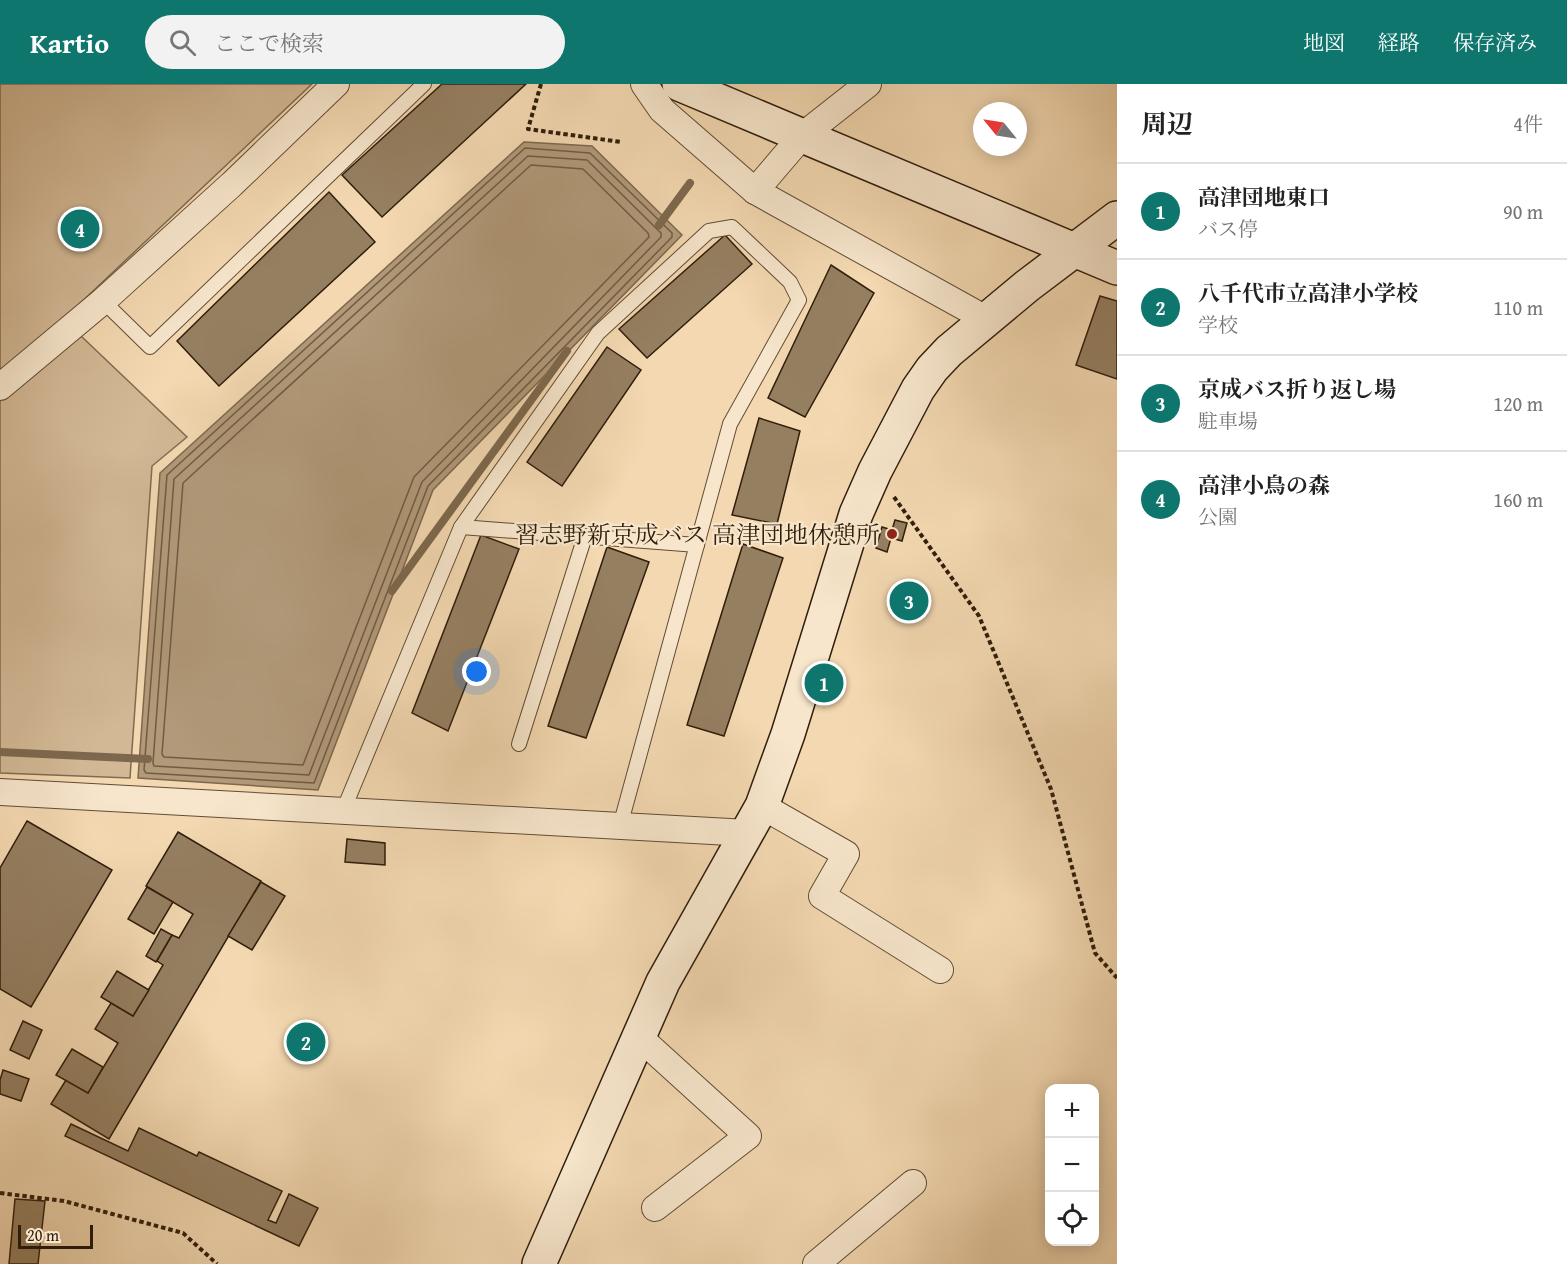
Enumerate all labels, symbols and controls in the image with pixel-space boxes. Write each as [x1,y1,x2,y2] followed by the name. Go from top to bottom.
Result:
[145,15,565,69] search box
[30,22,109,63] text: Kartio
[166,26,199,59] icon: search
[214,27,324,59] text: ここで検索
[1303,27,1345,58] text: 地図
[1378,27,1420,58] text: 経路
[1453,27,1537,58] text: 保存済み
[973,102,1027,156] north arrow
[1141,104,1193,143] text: 周辺
[1513,109,1543,138] text: 4件
[1198,181,1330,213] text: 高津団地東口
[1155,197,1166,226] text: 1
[1503,197,1543,226] text: 90 m
[60,206,100,252] pin: 4
[1198,214,1258,243] text: バス停
[1198,277,1418,309] text: 八千代市立高津小学校
[1155,293,1166,322] text: 2
[1493,293,1543,322] text: 110 m
[1198,310,1238,339] text: 学校
[1198,373,1396,405] text: 京成バス折り返し場
[1155,389,1166,418] text: 3
[1493,389,1543,418] text: 120 m
[1198,406,1258,435] text: 駐車場
[1198,469,1330,501] text: 高津小鳥の森
[1155,485,1166,514] text: 4
[1493,485,1543,514] text: 160 m
[1198,502,1238,531] text: 公園
[515,517,880,552] place label: 習志野新京成バス 高津団地休憩所
[885,527,899,541] marker: 習志野新京成バス 高津団地休憩所
[890,578,928,624] pin: 3
[462,657,491,686] your location
[804,660,844,706] pin: 1
[286,1020,326,1064] pin: 2
[1045,1084,1099,1246] map controls
[1045,1084,1099,1138] button: +
[1045,1138,1099,1192] button: −
[1045,1192,1099,1246] button: locate
[18,1222,93,1250] scale bar
[27,1223,59,1247] text: 20 m

